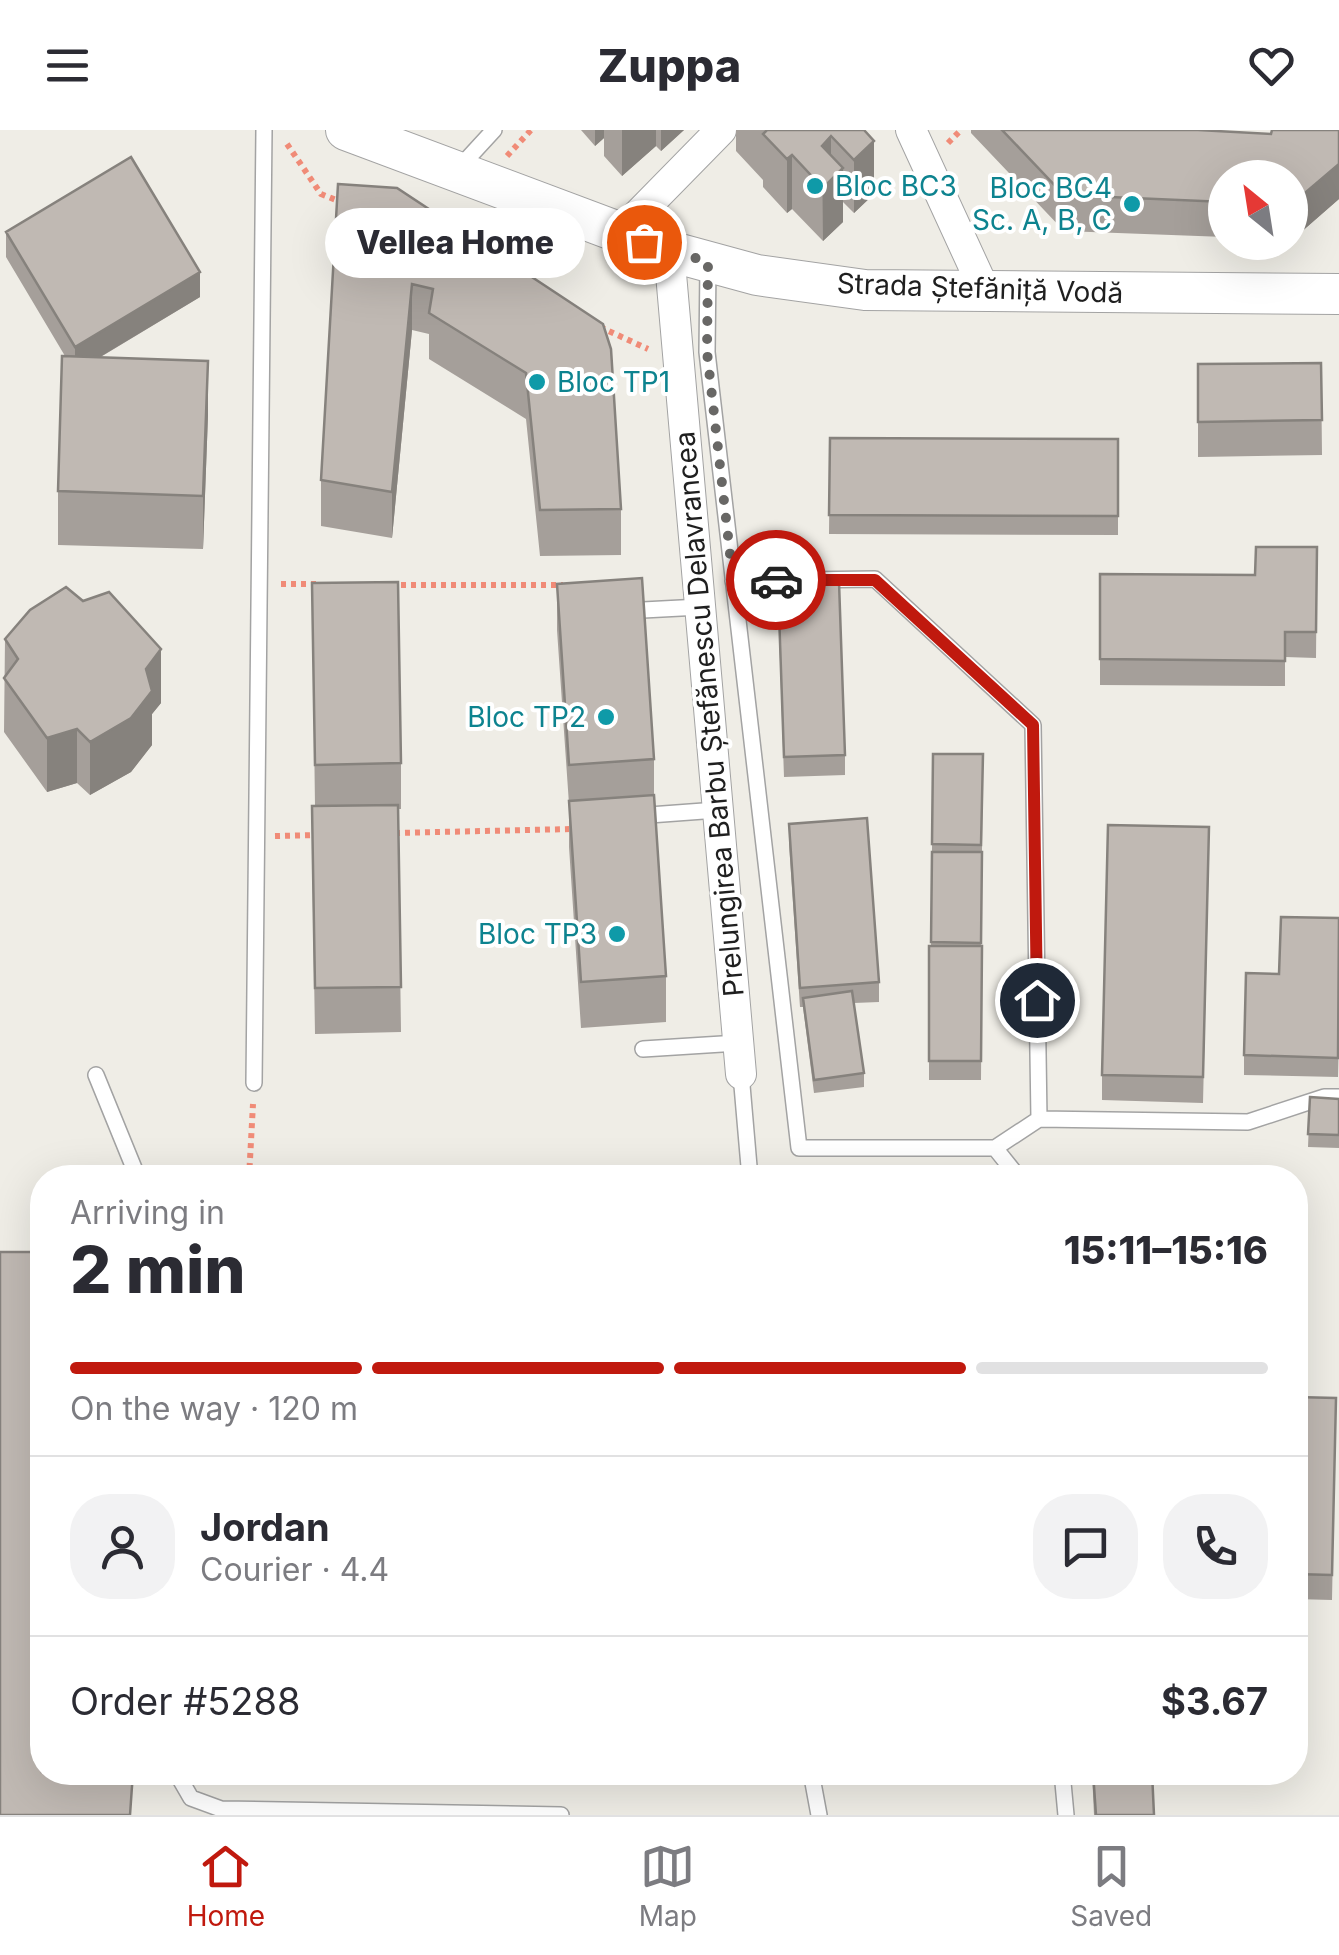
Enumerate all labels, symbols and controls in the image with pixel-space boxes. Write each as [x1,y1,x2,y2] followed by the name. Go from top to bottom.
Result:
[40,38,95,93] icon: menu
[598,38,741,93] text: Zuppa
[1244,38,1299,93] icon: heart
[1208,160,1308,260] north arrow
[1208,160,1308,260] map controls
[835,169,957,203] place label: Bloc BC3
[972,171,1112,237] place label: Bloc BC4 Sc. A, B, C
[804,175,826,197] marker: Bloc BC3
[1121,193,1143,215] marker: Bloc BC4 Sc. A, B, C
[602,200,687,285] pin
[324,207,584,277] callout: Vellea Home
[617,215,672,270] icon: bag
[356,223,554,262] text: Vellea Home
[836,266,1124,310] street label: Strada Ștefăniță Vodă
[557,365,670,399] place label: Bloc TP1
[526,371,548,393] marker: Bloc TP1
[667,430,751,998] street label: Prelungirea Barbu Ștefănescu Delavrancea
[726,530,826,630] courier
[749,553,804,608] icon: car
[467,700,586,734] place label: Bloc TP2
[595,706,617,728] marker: Bloc TP2
[478,917,597,951] place label: Bloc TP3
[606,923,628,945] marker: Bloc TP3
[995,958,1080,1043] pin
[1010,973,1065,1028] icon: home
[70,1193,225,1232] text: Arriving in
[1064,1227,1268,1273] text: 15:11–15:16
[70,1230,246,1309] text: 2 min
[70,1389,358,1428] text: On the way · 120 m
[70,1494,175,1599] button: person
[1033,1494,1138,1599] button: chat
[1163,1494,1268,1599] button: phone
[200,1504,330,1550] text: Jordan
[200,1550,389,1589] text: Courier · 4.4
[70,1678,301,1724] text: Order #5288
[1161,1678,1268,1724] text: $3.67
[187,1839,265,1933] tab: Home
[639,1839,697,1933] tab: Map
[1070,1839,1152,1933] tab: Saved

